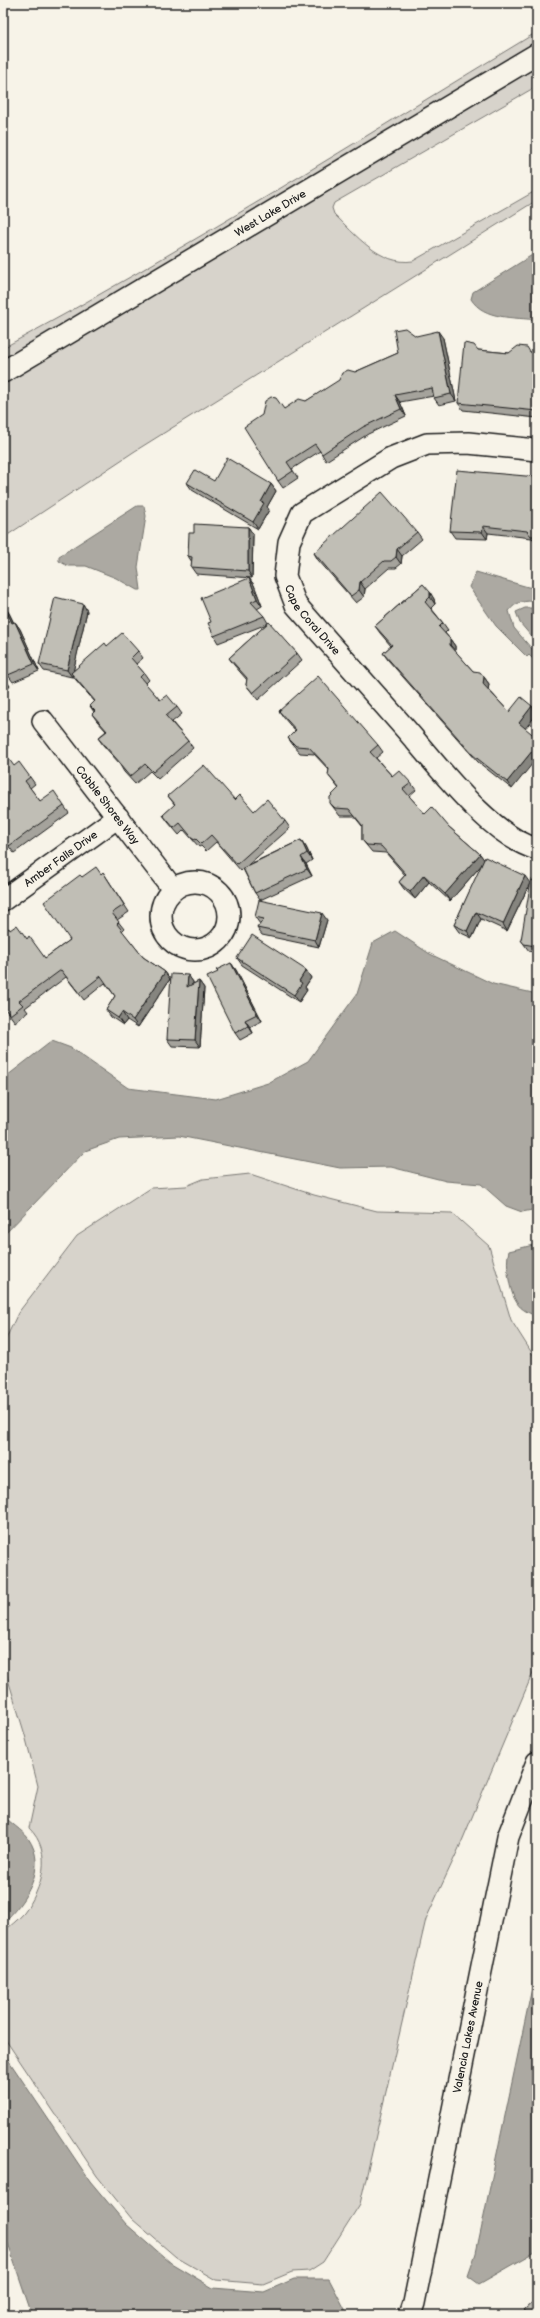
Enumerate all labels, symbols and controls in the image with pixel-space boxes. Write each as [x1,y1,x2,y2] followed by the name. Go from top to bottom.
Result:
[232,186,309,239] street label: West Lake Drive
[282,583,344,658] street label: Cape Coral Drive
[73,763,142,847] street label: Cobble Shores Way
[21,827,100,889] street label: Amber Falls Drive
[450,1979,485,2094] street label: Valencia Lakes Avenue

